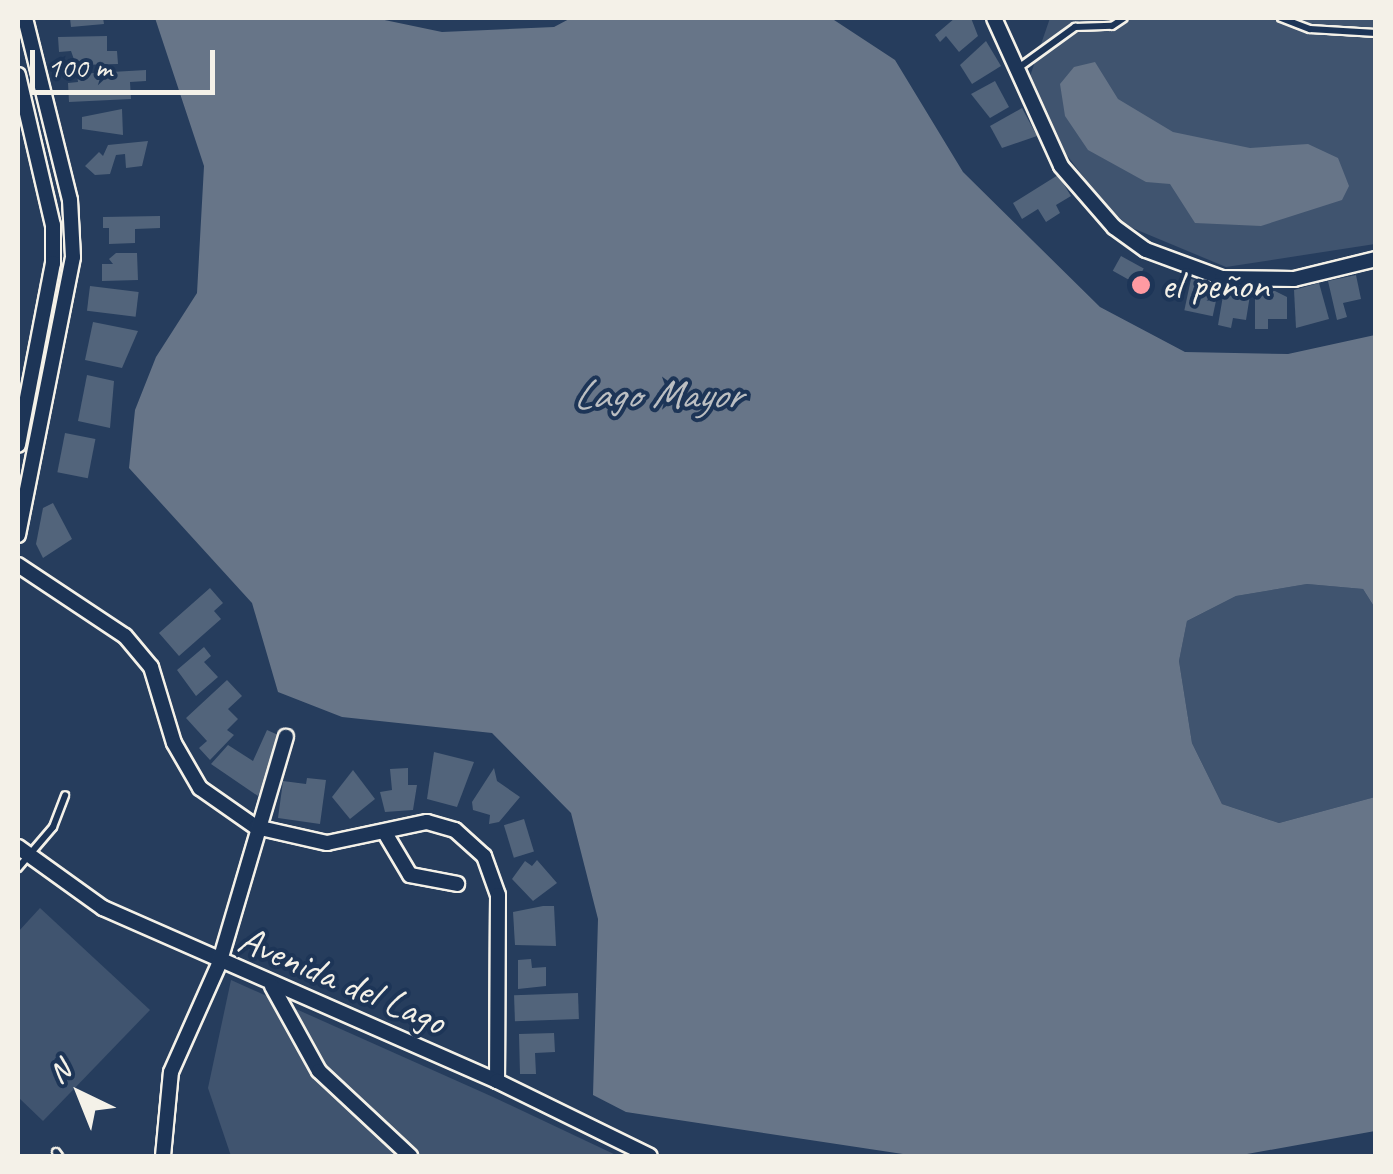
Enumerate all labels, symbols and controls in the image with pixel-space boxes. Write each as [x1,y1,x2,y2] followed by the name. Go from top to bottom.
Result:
[35,30,220,92] scale bar
[47,48,112,86] text: 100 m
[1161,261,1269,309] place label: el peñon
[1130,274,1152,296] marker: el peñon
[573,370,741,420] water label: Lago Mayor
[231,915,453,1045] street label: Avenida del Lago
[30,1044,130,1144] north arrow
[41,1053,77,1090] text: N

